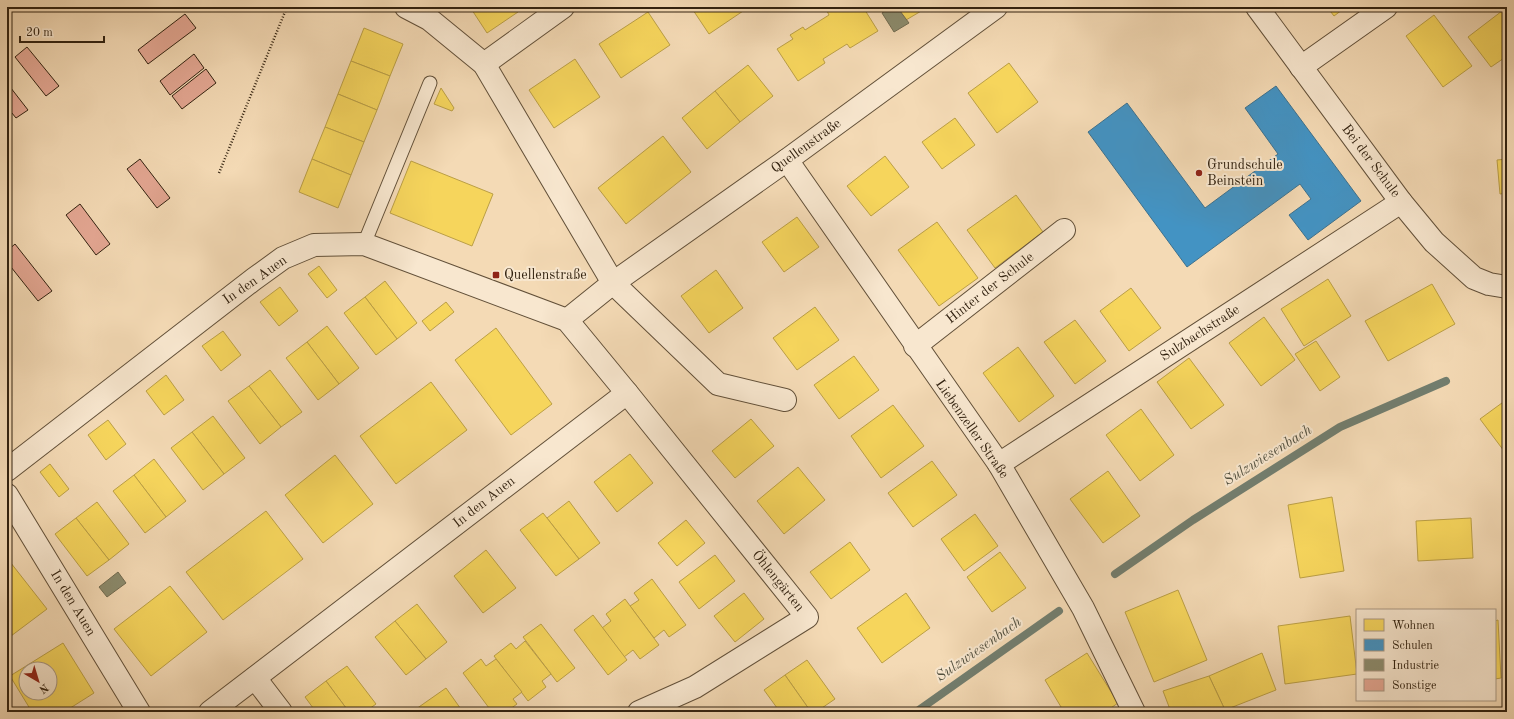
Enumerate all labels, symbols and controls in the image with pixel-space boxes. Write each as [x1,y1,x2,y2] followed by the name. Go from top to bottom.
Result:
[20,18,104,44] scale bar
[26,27,53,39] text: 20 m
[768,116,844,176] street label: Quellenstraße
[1339,122,1403,200] street label: Bei der Schule
[1207,158,1283,188] place label: Grundschule Beinstein
[1194,168,1204,178] marker: Grundschule Beinstein
[944,250,1036,326] street label: Hinter der Schule
[221,253,290,307] street label: In den Auen
[504,268,587,282] place label: Quellenstraße
[491,270,501,280] marker: Quellenstraße
[1158,302,1242,364] street label: Sulzbachstraße
[933,377,1011,481] street label: Liebenzeller Straße
[1221,423,1315,489] water label: Sulzwiesenbach
[450,473,518,530] street label: In den Auen
[749,546,809,615] street label: Öhlengärten
[48,568,98,639] street label: In den Auen
[1356,609,1496,701] legend
[933,615,1025,685] water label: Sulzwiesenbach
[1392,620,1435,632] text: Wohnen
[1392,640,1433,652] text: Schulen
[1392,660,1439,672] text: Industrie
[18,661,58,701] north arrow
[1392,680,1437,692] text: Sonstige
[36,681,50,695] text: N

